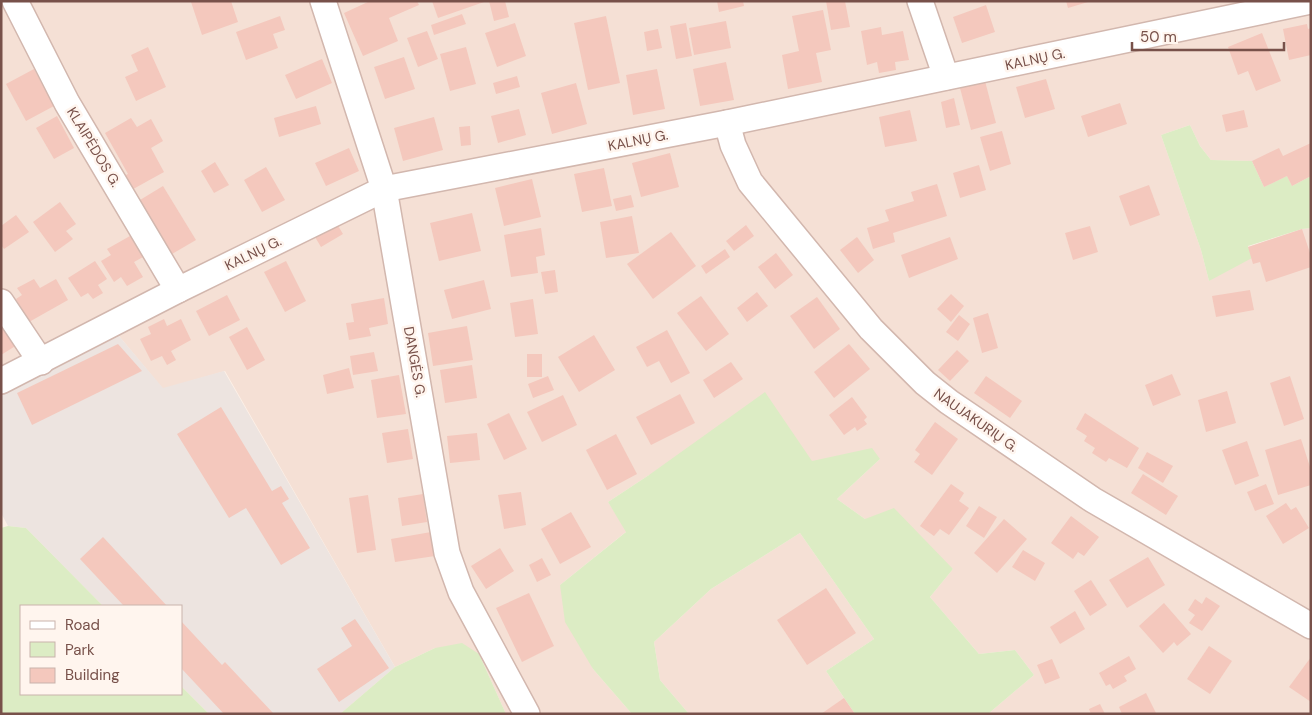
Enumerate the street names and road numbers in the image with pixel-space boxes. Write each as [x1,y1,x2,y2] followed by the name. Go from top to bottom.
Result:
[1003,44,1067,74] street label: KALNŲ G.
[63,104,125,190] street label: KLAIPĖDOS G.
[606,125,670,155] street label: KALNŲ G.
[222,231,284,274] street label: KALNŲ G.
[400,325,430,399] street label: DANGĖS G.
[930,384,1022,456] street label: NAUJAKURIŲ G.

